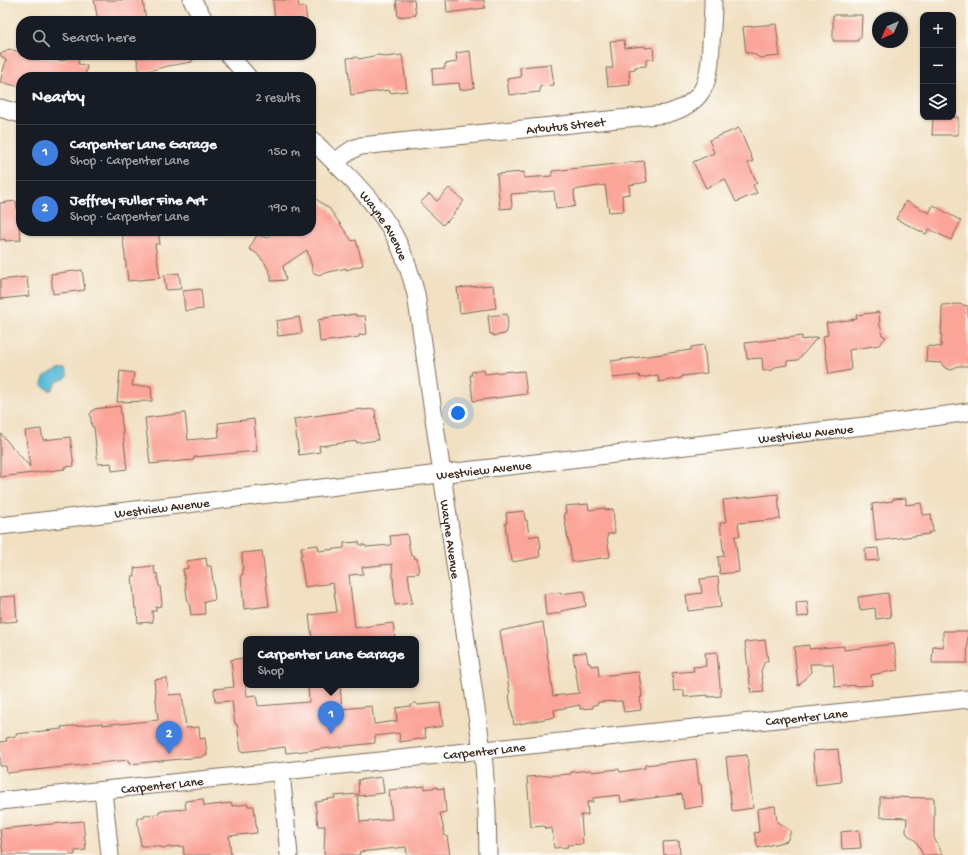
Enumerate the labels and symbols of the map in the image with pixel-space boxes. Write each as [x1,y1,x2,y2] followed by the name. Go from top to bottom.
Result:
[872,12,908,48] north arrow
[526,115,608,139] street label: Arbutus Street
[355,189,410,263] street label: Wayne Avenue
[448,403,468,423] your location
[758,422,854,448] street label: Westview Avenue
[436,458,532,484] street label: Westview Avenue
[114,496,211,522] street label: Westview Avenue
[436,499,462,580] street label: Wayne Avenue
[318,701,344,734] pin: 1
[765,707,849,730] street label: Carpenter Lane
[156,721,182,754] pin: 2
[443,741,527,764] street label: Carpenter Lane
[120,775,205,798] street label: Carpenter Lane

